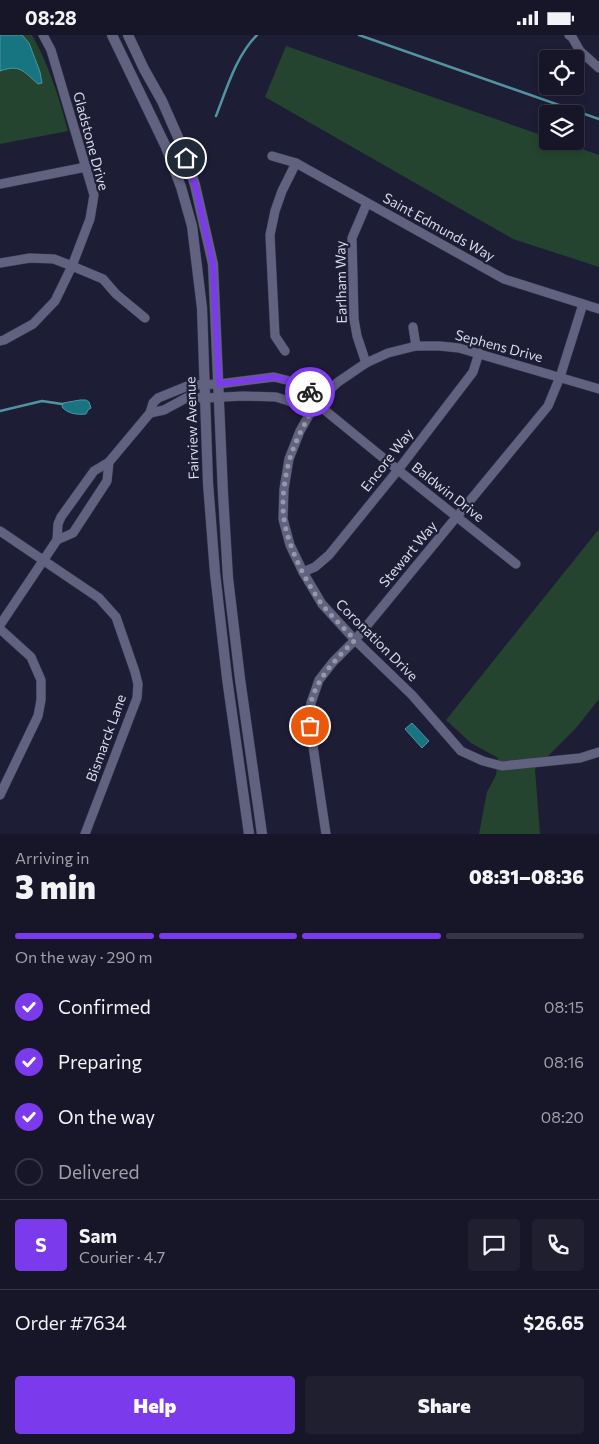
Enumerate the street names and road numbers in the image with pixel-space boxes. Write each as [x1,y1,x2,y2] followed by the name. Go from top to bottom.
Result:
[70,90,113,192] street label: Gladstone Drive
[380,189,498,264] street label: Saint Edmunds Way
[331,240,350,324] street label: Earlham Way
[453,326,545,365] street label: Sephens Drive
[181,376,202,480] street label: Fairview Avenue
[357,425,416,494] street label: Encore Way
[409,458,488,525] street label: Baldwin Drive
[375,517,440,590] street label: Stewart Way
[333,595,422,684] street label: Coronation Drive
[82,692,129,784] street label: Bismarck Lane

